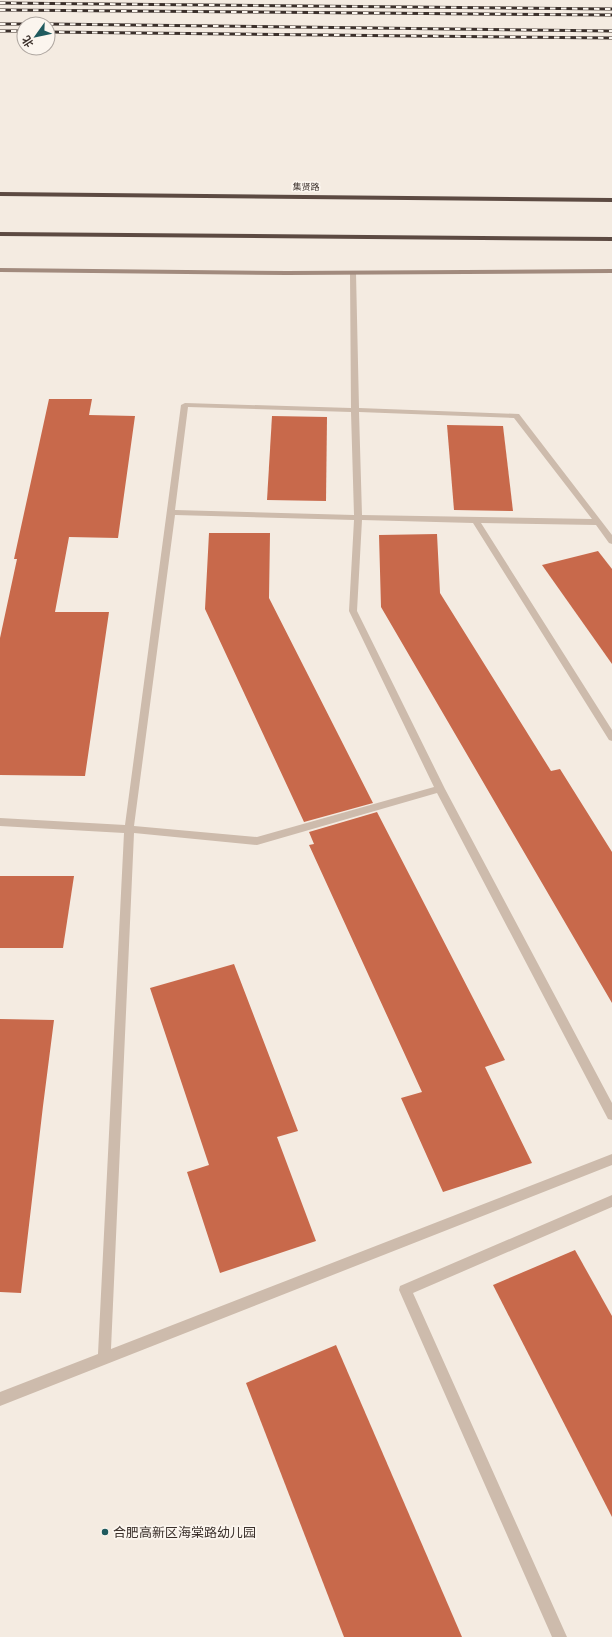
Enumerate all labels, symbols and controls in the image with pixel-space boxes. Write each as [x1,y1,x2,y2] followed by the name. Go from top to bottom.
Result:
[16,16,56,56] north arrow
[19,33,36,50] text: 北
[292,181,320,192] street label: 集贤路
[113,1524,256,1541] place label: 合肥高新区海棠路幼儿园
[100,1527,110,1537] marker: 合肥高新区海棠路幼儿园

